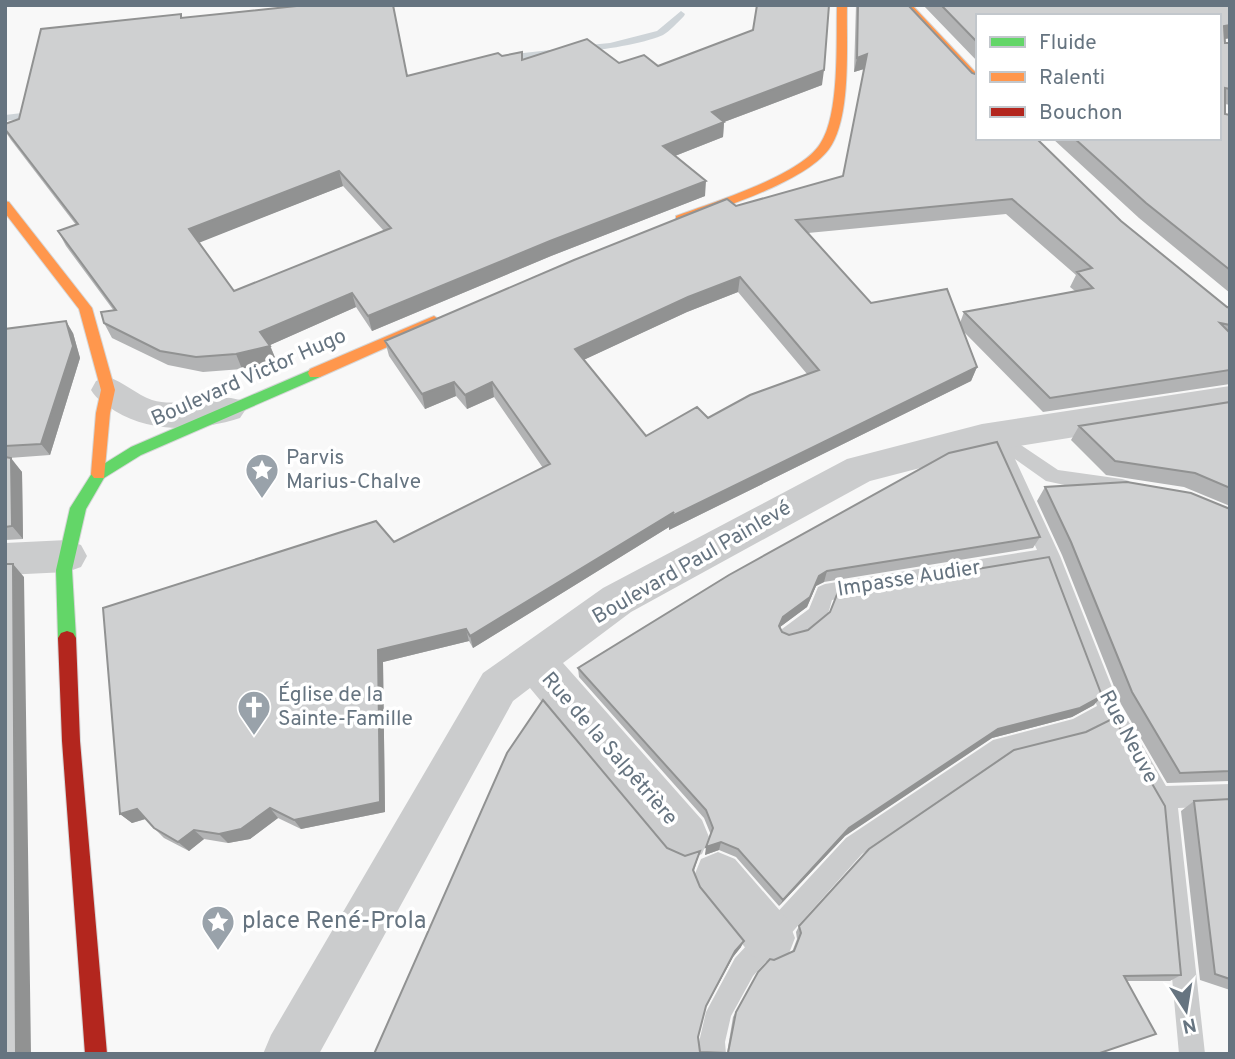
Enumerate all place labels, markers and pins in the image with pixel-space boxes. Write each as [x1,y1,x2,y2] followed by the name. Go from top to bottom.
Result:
[286,445,421,496] place label: Parvis Marius-Chalve
[243,451,281,500] place icon: Parvis Marius-Chalve
[278,681,413,733] place label: Église de la Sainte-Famille
[235,688,273,737] church icon: Église de la Sainte-Famille
[199,903,237,952] place icon: place René-Prola
[242,907,426,937] place label: place René-Prola

